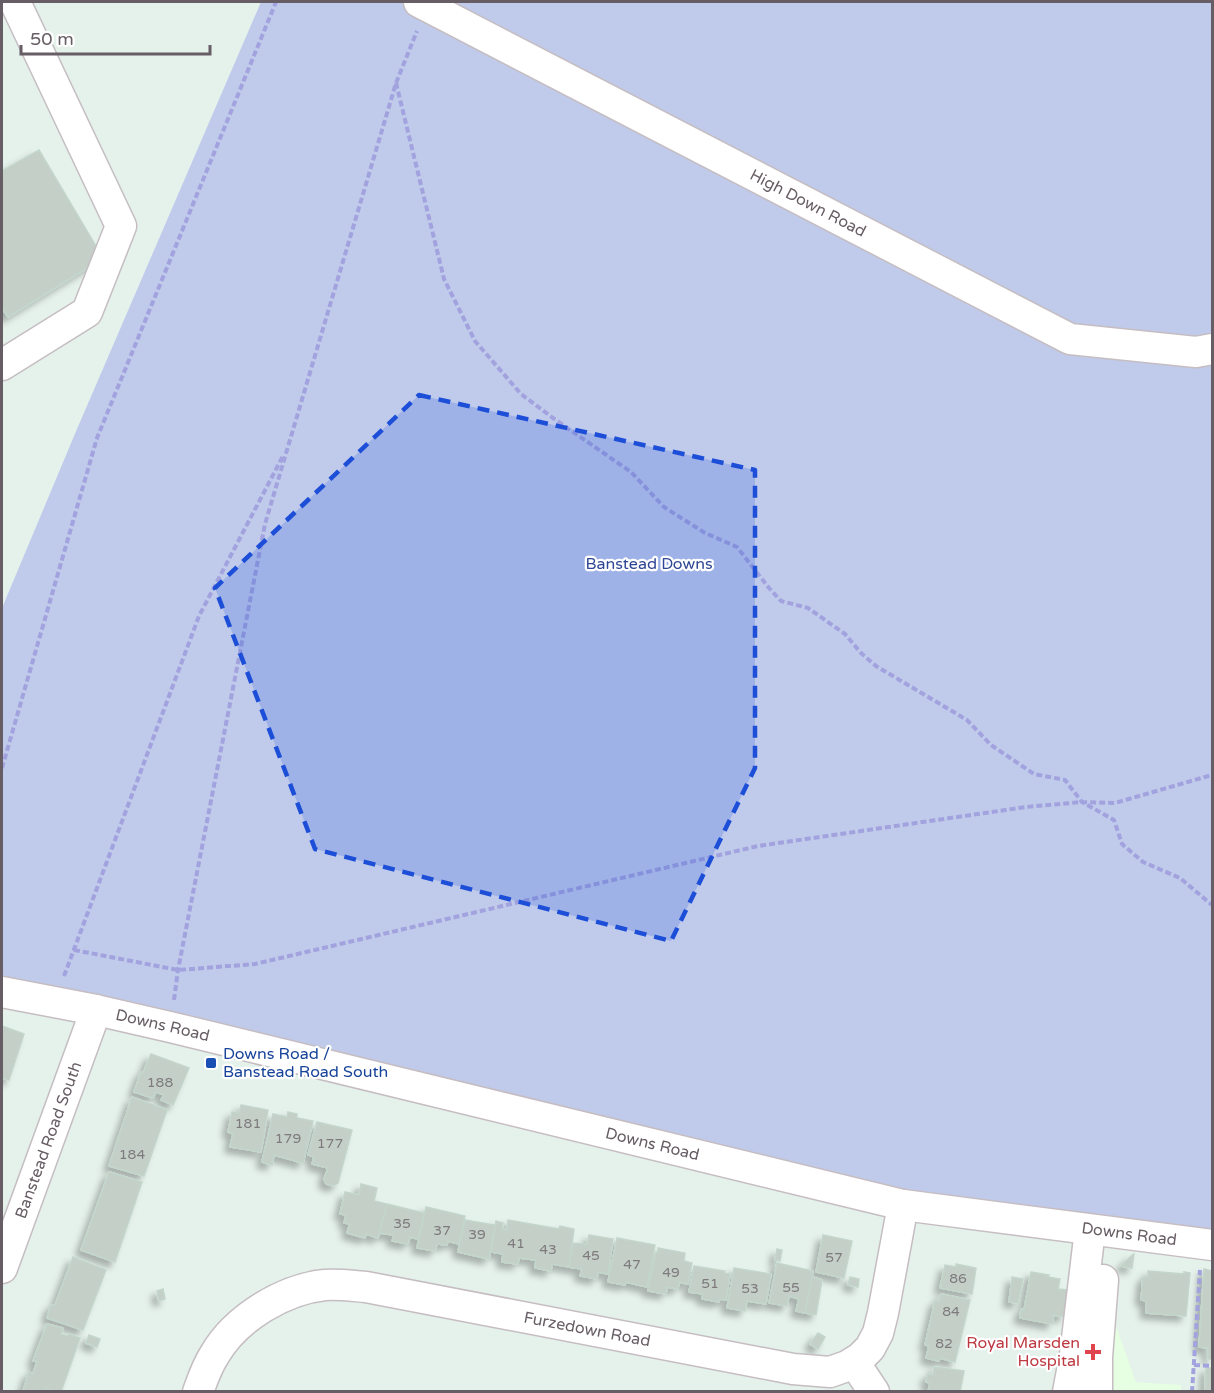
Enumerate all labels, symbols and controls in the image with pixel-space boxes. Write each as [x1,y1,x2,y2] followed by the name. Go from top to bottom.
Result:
[21,18,210,56] scale bar
[30,28,74,50] text: 50 m
[746,165,869,242] street label: High Down Road
[585,554,713,574] park label: Banstead Downs
[114,1005,212,1046] street label: Downs Road
[223,1044,388,1082] place label: Downs Road / Banstead Road South
[204,1056,218,1070] marker: Downs Road / Banstead Road South
[11,1059,86,1221] street label: Banstead Road South
[147,1074,173,1091] house number: 188
[235,1115,261,1132] house number: 181
[603,1123,701,1165] street label: Downs Road
[275,1130,301,1147] house number: 179
[317,1135,343,1152] house number: 177
[119,1146,145,1163] house number: 184
[393,1215,411,1232] house number: 35
[1080,1218,1178,1250] street label: Downs Road
[433,1222,451,1239] house number: 37
[468,1226,486,1243] house number: 39
[507,1235,525,1252] house number: 41
[539,1241,557,1258] house number: 43
[582,1247,600,1264] house number: 45
[825,1249,843,1266] house number: 57
[623,1256,641,1273] house number: 47
[662,1264,680,1281] house number: 49
[949,1270,967,1287] house number: 86
[701,1275,719,1292] house number: 51
[782,1279,800,1296] house number: 55
[741,1280,759,1297] house number: 53
[942,1303,960,1320] house number: 84
[522,1308,652,1351] street label: Furzedown Road
[966,1333,1080,1371] place label: Royal Marsden Hospital
[935,1335,953,1352] house number: 82
[1084,1343,1102,1361] marker: Royal Marsden Hospital

